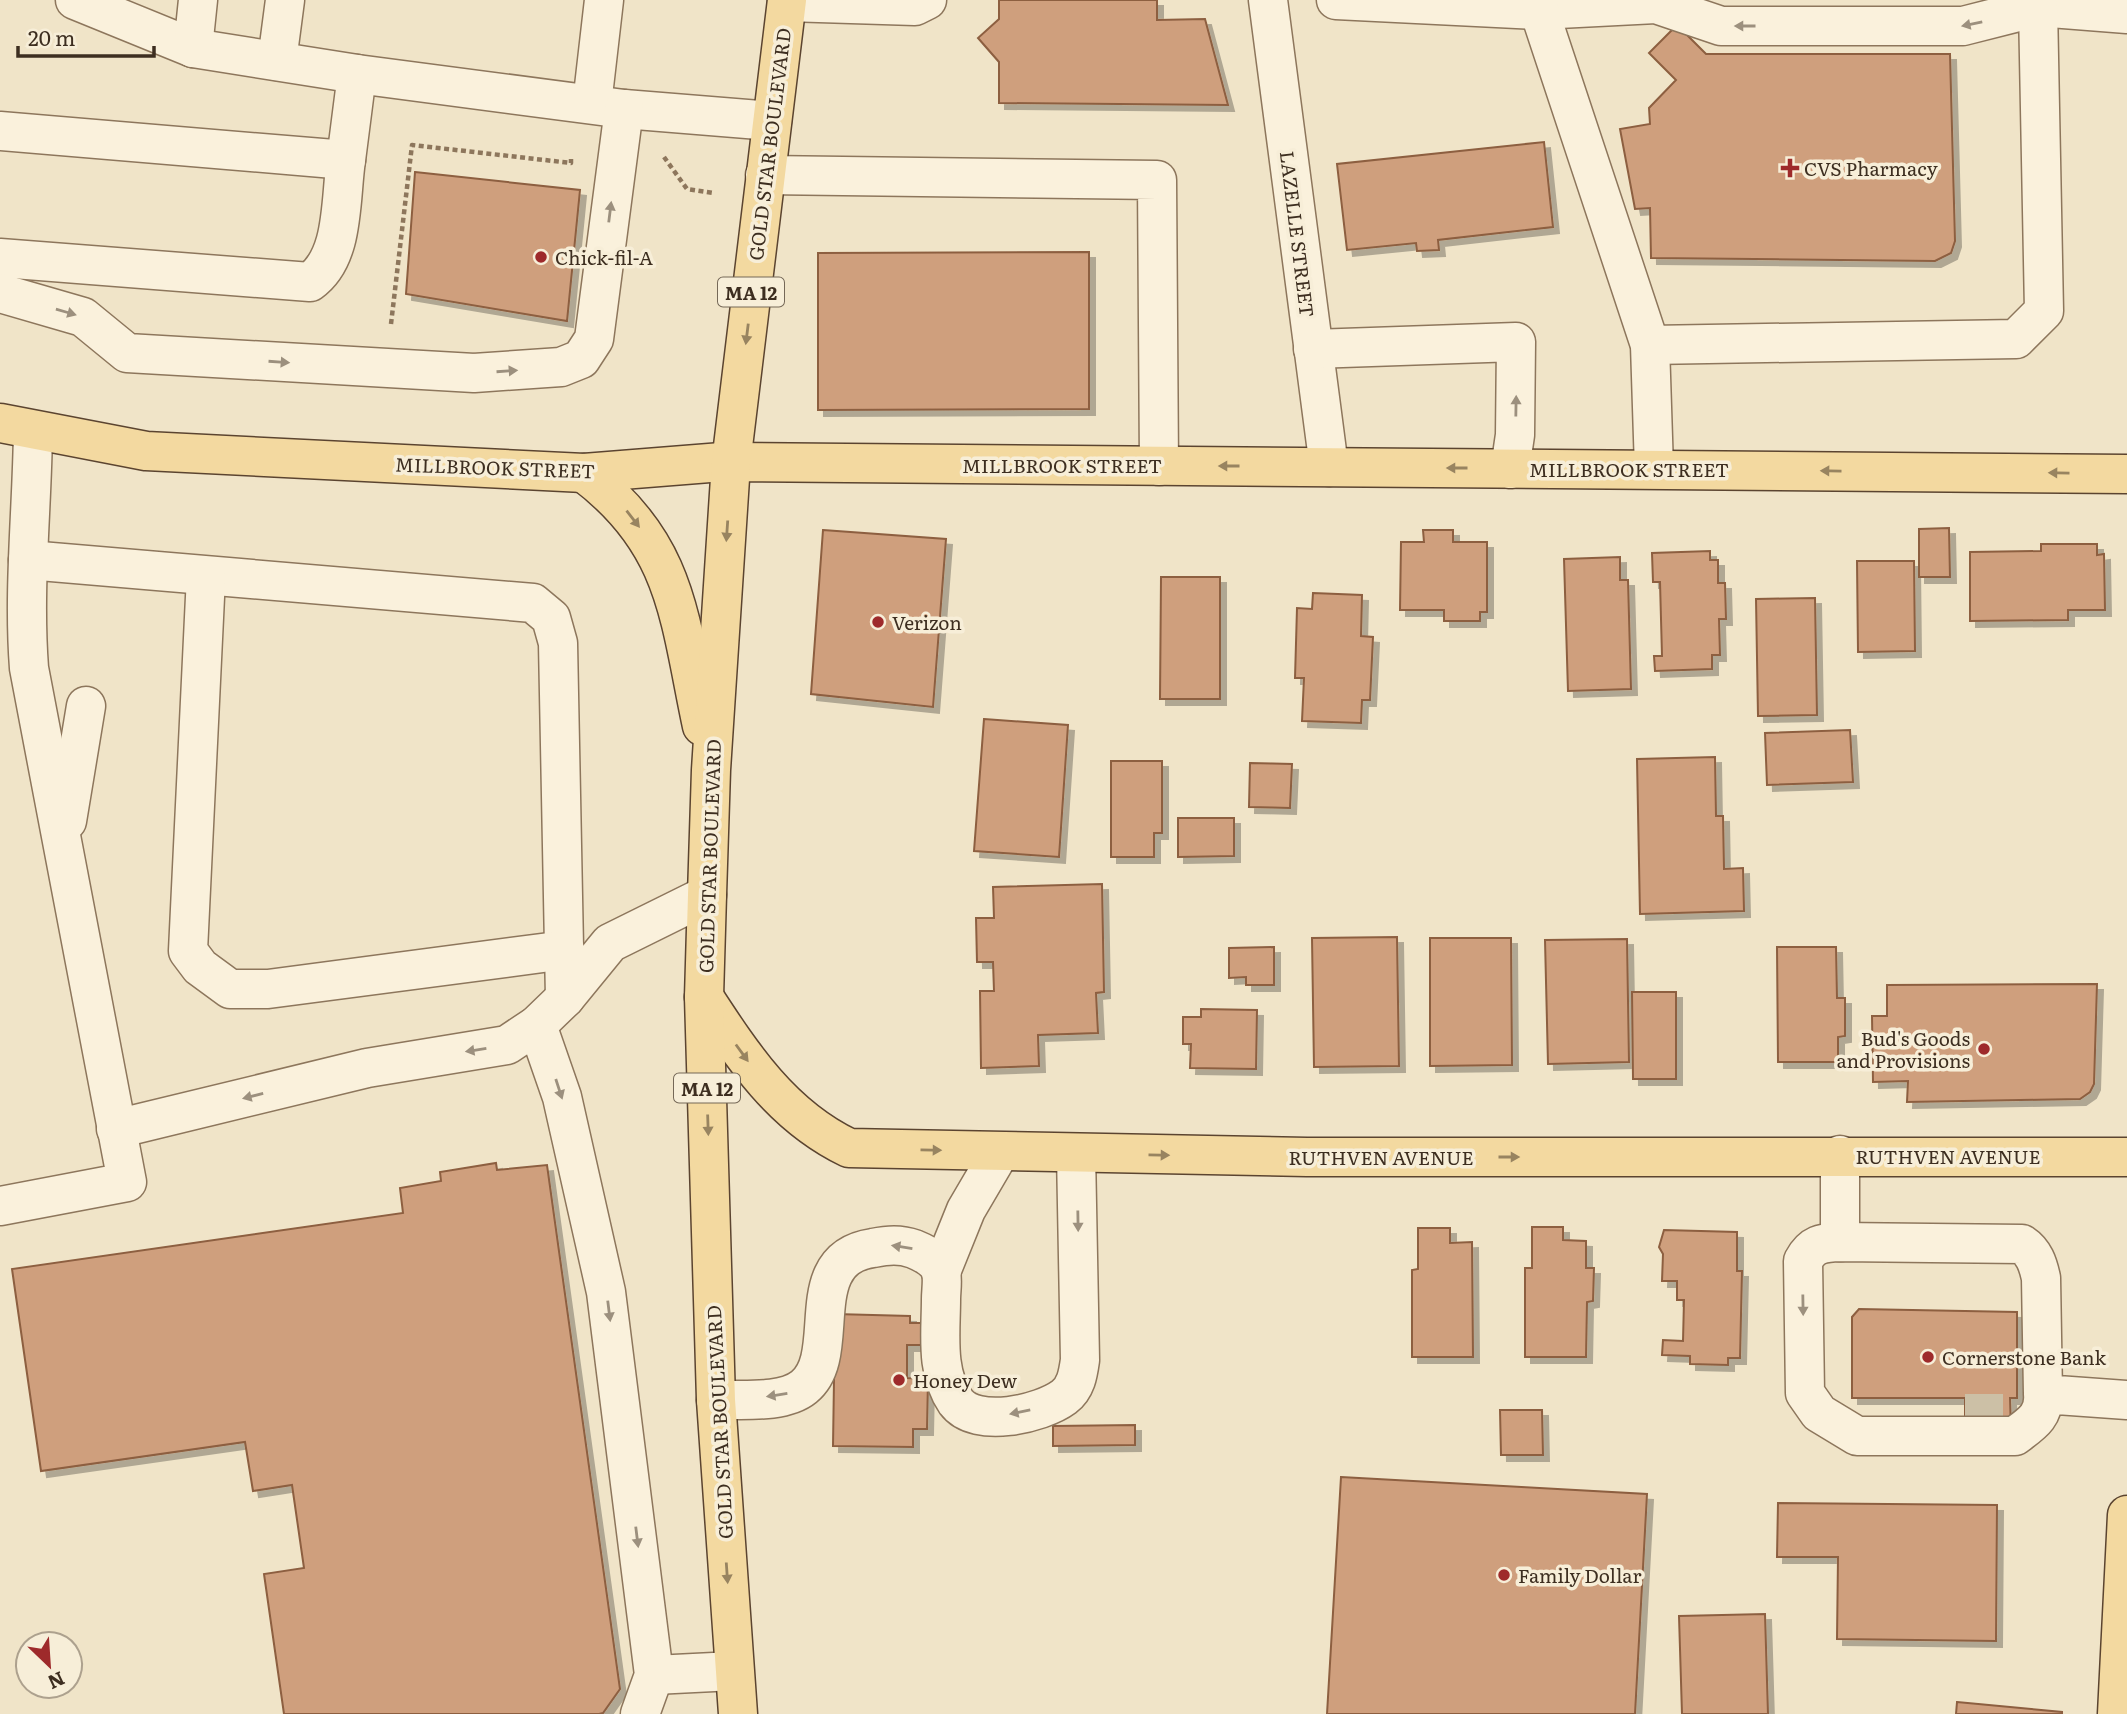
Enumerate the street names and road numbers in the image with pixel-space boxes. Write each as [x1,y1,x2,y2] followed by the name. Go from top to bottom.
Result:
[741,26,797,262] street label: GOLD STAR BOULEVARD
[1274,149,1322,319] street label: LAZELLE STREET
[718,278,784,306] road number: MA 12
[395,450,595,484] street label: MILLBROOK STREET
[962,451,1162,479] street label: MILLBROOK STREET
[1529,455,1729,483] street label: MILLBROOK STREET
[691,739,727,973] street label: GOLD STAR BOULEVARD
[674,1073,740,1102] road number: MA 12
[1855,1142,2041,1170] street label: RUTHVEN AVENUE
[1288,1143,1474,1171] street label: RUTHVEN AVENUE
[699,1304,739,1540] street label: GOLD STAR BOULEVARD

